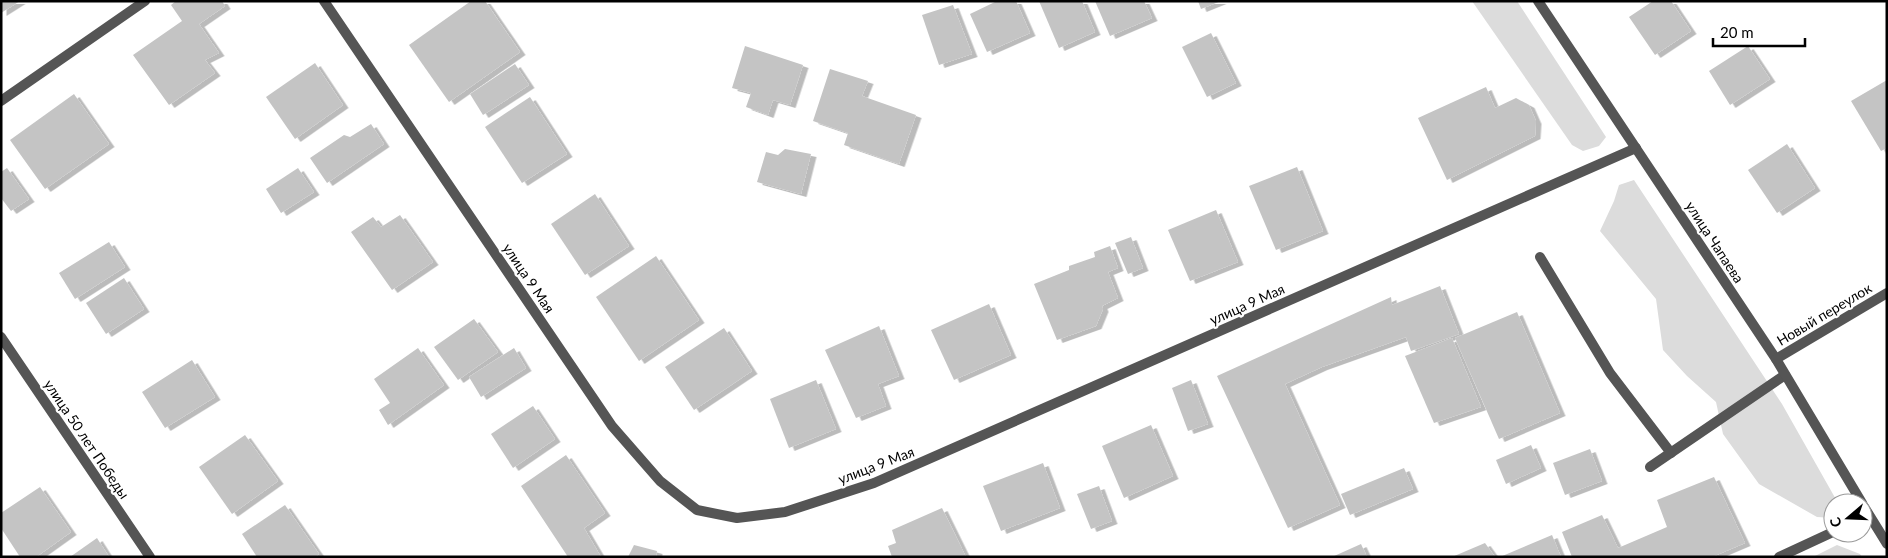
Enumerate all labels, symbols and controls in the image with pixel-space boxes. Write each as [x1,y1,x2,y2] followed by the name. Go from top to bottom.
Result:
[1713,15,1806,47] scale bar
[1720,23,1754,41] text: 20 m
[1682,198,1748,286] street label: улица Чапаева
[500,240,558,316] street label: улица 9 Мая
[1774,279,1875,349] street label: Новый переулок
[1207,280,1287,328] street label: улица 9 Мая
[41,376,133,502] street label: улица 50 лет Победы
[836,443,916,487] street label: улица 9 Мая
[1823,493,1873,543] north arrow
[1825,515,1845,530] text: С

